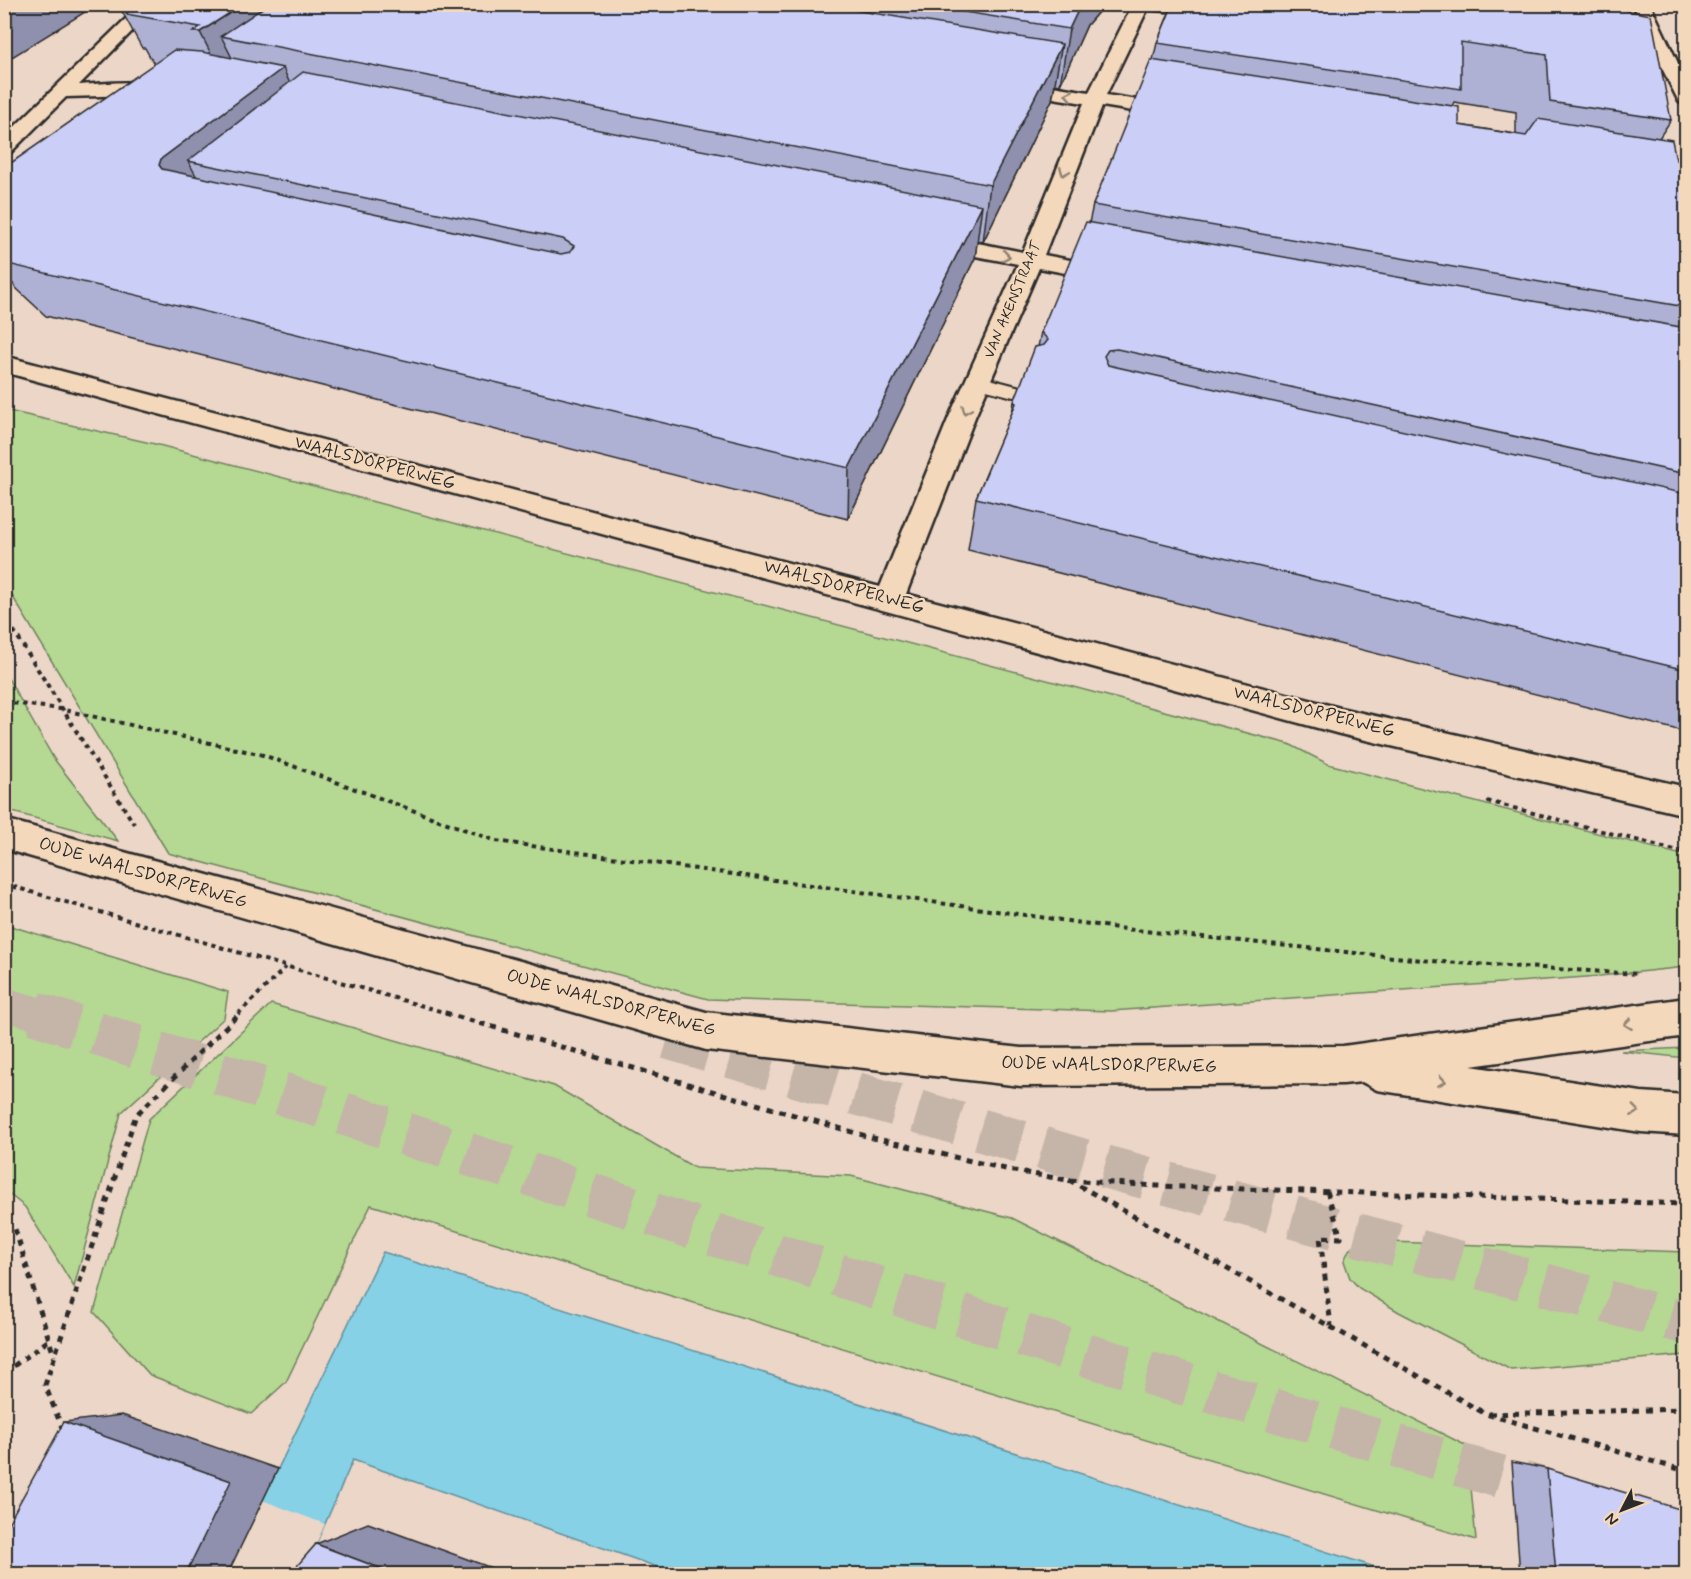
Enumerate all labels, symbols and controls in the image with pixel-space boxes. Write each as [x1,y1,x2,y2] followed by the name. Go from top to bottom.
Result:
[1065,89,1075,102] one-way arrow
[1059,166,1071,177] one-way arrow
[979,238,1047,362] street label: VAN AKENSTRAAT
[1001,249,1010,261] one-way arrow
[961,404,973,415] one-way arrow
[292,430,458,496] street label: WAALSDORPERWEG
[761,554,927,620] street label: WAALSDORPERWEG
[1231,680,1397,744] street label: WAALSDORPERWEG
[36,832,250,914] street label: OUDE WAALSDORPERWEG
[504,964,718,1042] street label: OUDE WAALSDORPERWEG
[1624,1018,1633,1030] one-way arrow
[1001,1051,1217,1079] street label: OUDE WAALSDORPERWEG
[1438,1074,1447,1086] one-way arrow
[1630,1104,1640,1116] one-way arrow
[1592,1480,1652,1540] north arrow
[1601,1508,1623,1530] text: N

